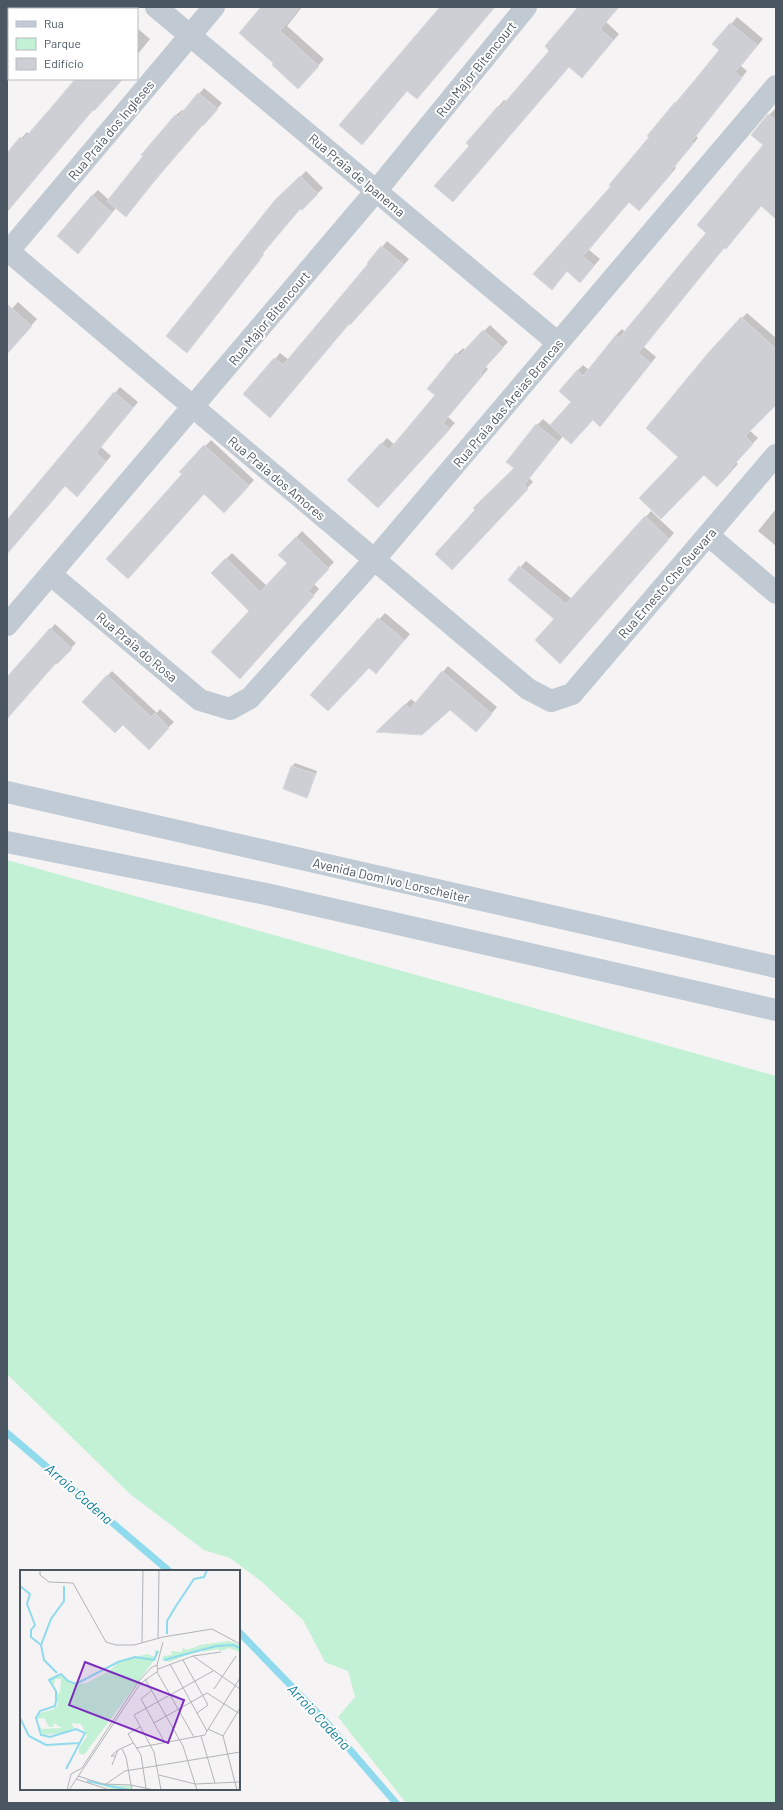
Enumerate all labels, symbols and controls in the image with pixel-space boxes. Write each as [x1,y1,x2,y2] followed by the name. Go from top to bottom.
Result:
[8,8,138,80] legend
[44,16,64,30] text: Rua
[433,18,519,120] street label: Rua Major Bitencourt
[44,36,81,50] text: Parque
[44,56,84,70] text: Edifício
[65,77,157,183] street label: Rua Praia dos Ingleses
[306,130,408,220] street label: Rua Praia de Ipanema
[225,268,313,368] street label: Rua Major Bitencourt
[450,336,566,470] street label: Rua Praia das Areias Brancas
[225,433,329,523] street label: Rua Praia dos Amores
[615,525,719,641] street label: Rua Ernesto Che Guevara
[93,609,181,685] street label: Rua Praia do Rosa
[311,854,471,906] street label: Avenida Dom Ivo Lorscheiter
[42,1460,117,1528] water label: Arroio Cadena
[20,1570,240,1790] inset map
[285,1680,354,1753] water label: Arroio Cadena

